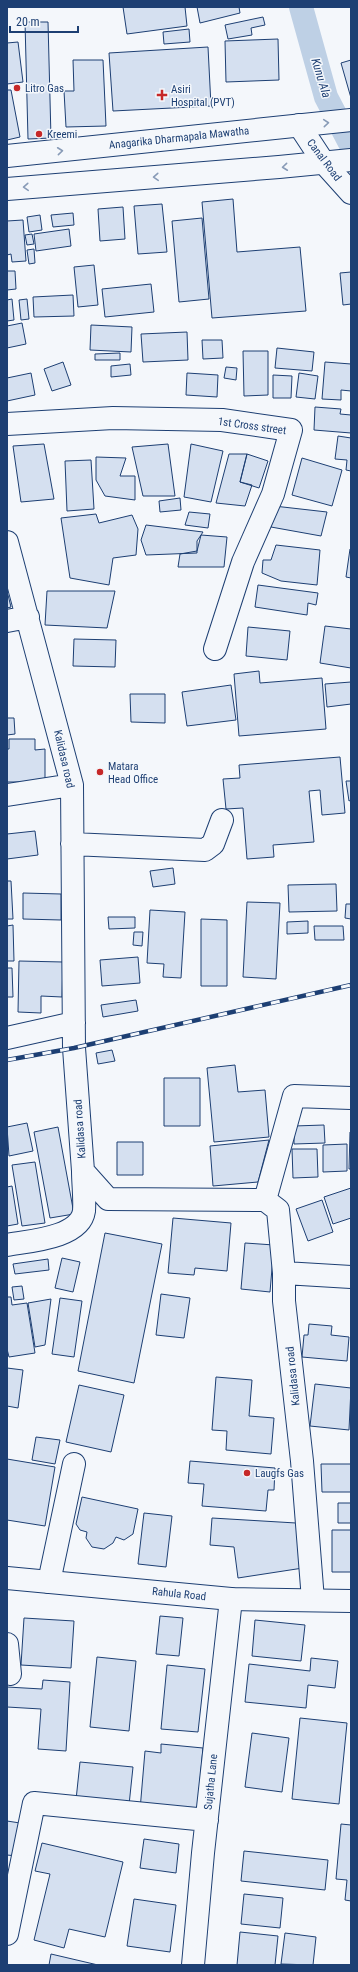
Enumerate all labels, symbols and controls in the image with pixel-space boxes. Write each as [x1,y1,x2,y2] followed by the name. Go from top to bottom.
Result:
[10,8,78,34] scale bar
[16,15,40,29] text: 20 m
[308,56,334,100] water label: Kunu Ala
[25,82,64,95] place label: Litro Gas
[12,83,22,93] marker: Litro Gas
[171,83,235,109] place label: Asiri Hospital (PVT)
[156,89,168,101] marker: Asiri Hospital (PVT)
[323,118,329,127] one-way arrow
[108,124,250,152] street label: Anagarika Dharmapala Mawatha
[47,128,77,141] place label: Kreemi
[34,129,44,139] marker: Kreemi
[304,136,344,184] street label: Canal Road
[57,146,63,155] one-way arrow
[282,162,288,171] one-way arrow
[153,172,159,181] one-way arrow
[23,183,29,192] one-way arrow
[217,415,287,437] street label: 1st Cross street
[51,729,77,789] street label: Kalidasa road
[108,760,158,786] place label: Matara Head Office
[95,767,105,777] marker: Matara Head Office
[71,1099,89,1159] street label: Kalidasa road
[283,1346,303,1406] street label: Kalidasa road
[255,1467,304,1480] place label: Laugfs Gas
[242,1468,252,1478] marker: Laugfs Gas
[151,1585,207,1603] street label: Rahula Road
[202,1753,220,1811] street label: Sujatha Lane

